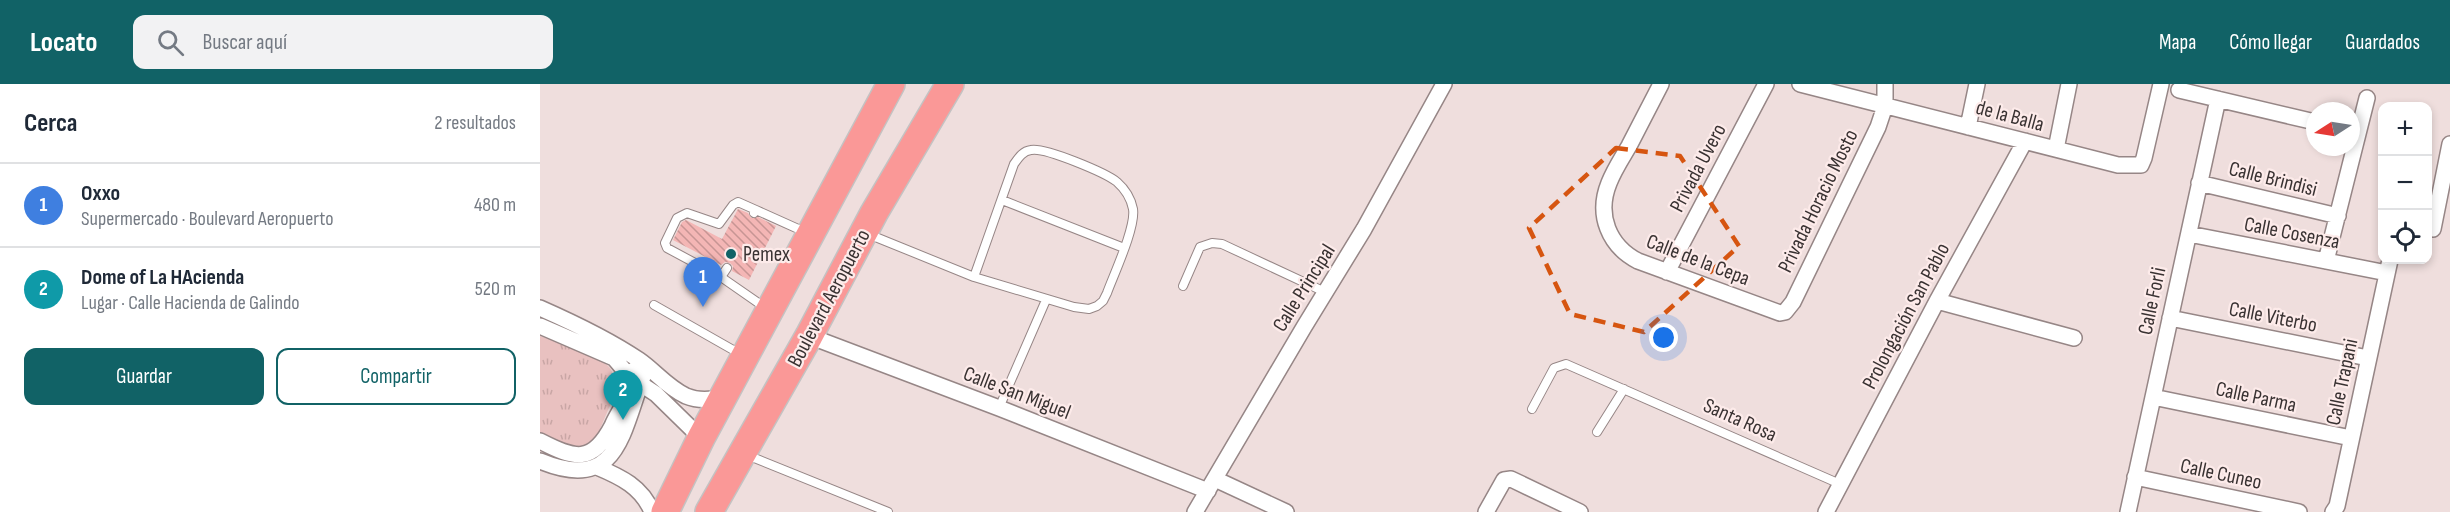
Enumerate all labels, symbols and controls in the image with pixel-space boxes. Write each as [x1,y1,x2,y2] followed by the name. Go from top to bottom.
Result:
[133,15,553,69] search box
[30,26,97,59] text: Locato
[154,26,187,59] icon: search
[202,29,287,56] text: Buscar aquí
[2159,30,2196,55] text: Mapa
[2229,30,2312,55] text: Cómo llegar
[2345,30,2420,55] text: Guardados
[1973,95,2047,137] street label: de la Balla
[2306,102,2360,156] north arrow
[2378,102,2432,264] map controls
[2378,102,2432,156] button: +
[24,108,77,139] text: Cerca
[434,111,516,135] text: 2 resultados
[1664,120,1732,216] street label: Privada Uvero
[1773,125,1863,277] street label: Privada Horacio Mosto
[2226,156,2320,202] street label: Calle Brindisi
[2378,156,2432,210] button: −
[81,180,120,207] text: Oxxo
[40,193,47,217] text: 1
[474,193,516,217] text: 480 m
[81,207,333,231] text: Supermercado · Boulevard Aeropuerto
[2378,210,2432,264] button: locate
[2242,211,2342,255] street label: Calle Cosenza
[782,225,876,371] street label: Boulevard Aeropuerto
[1643,229,1753,291] street label: Calle de la Cepa
[1857,239,1955,393] street label: Prolongación San Pablo
[1267,240,1341,336] street label: Calle Principal
[743,242,790,267] place label: Pemex
[724,247,738,261] marker: Pemex
[684,258,722,307] pin: 1
[81,264,244,291] text: Dome of La HAcienda
[2133,265,2171,337] street label: Calle Forli
[39,277,48,301] text: 2
[475,277,516,301] text: 520 m
[81,291,300,315] text: Lugar · Calle Hacienda de Galindo
[2227,296,2319,338] street label: Calle Viterbo
[1649,323,1678,352] your location
[2321,336,2363,428] street label: Calle Trapani
[24,348,264,405] button: Guardar
[276,348,516,405] button: Compartir
[960,361,1074,425] street label: Calle San Miguel
[604,370,643,420] pin: 2
[2213,376,2299,418] street label: Calle Parma
[1699,393,1781,447] street label: Santa Rosa
[2178,453,2264,495] street label: Calle Cuneo

